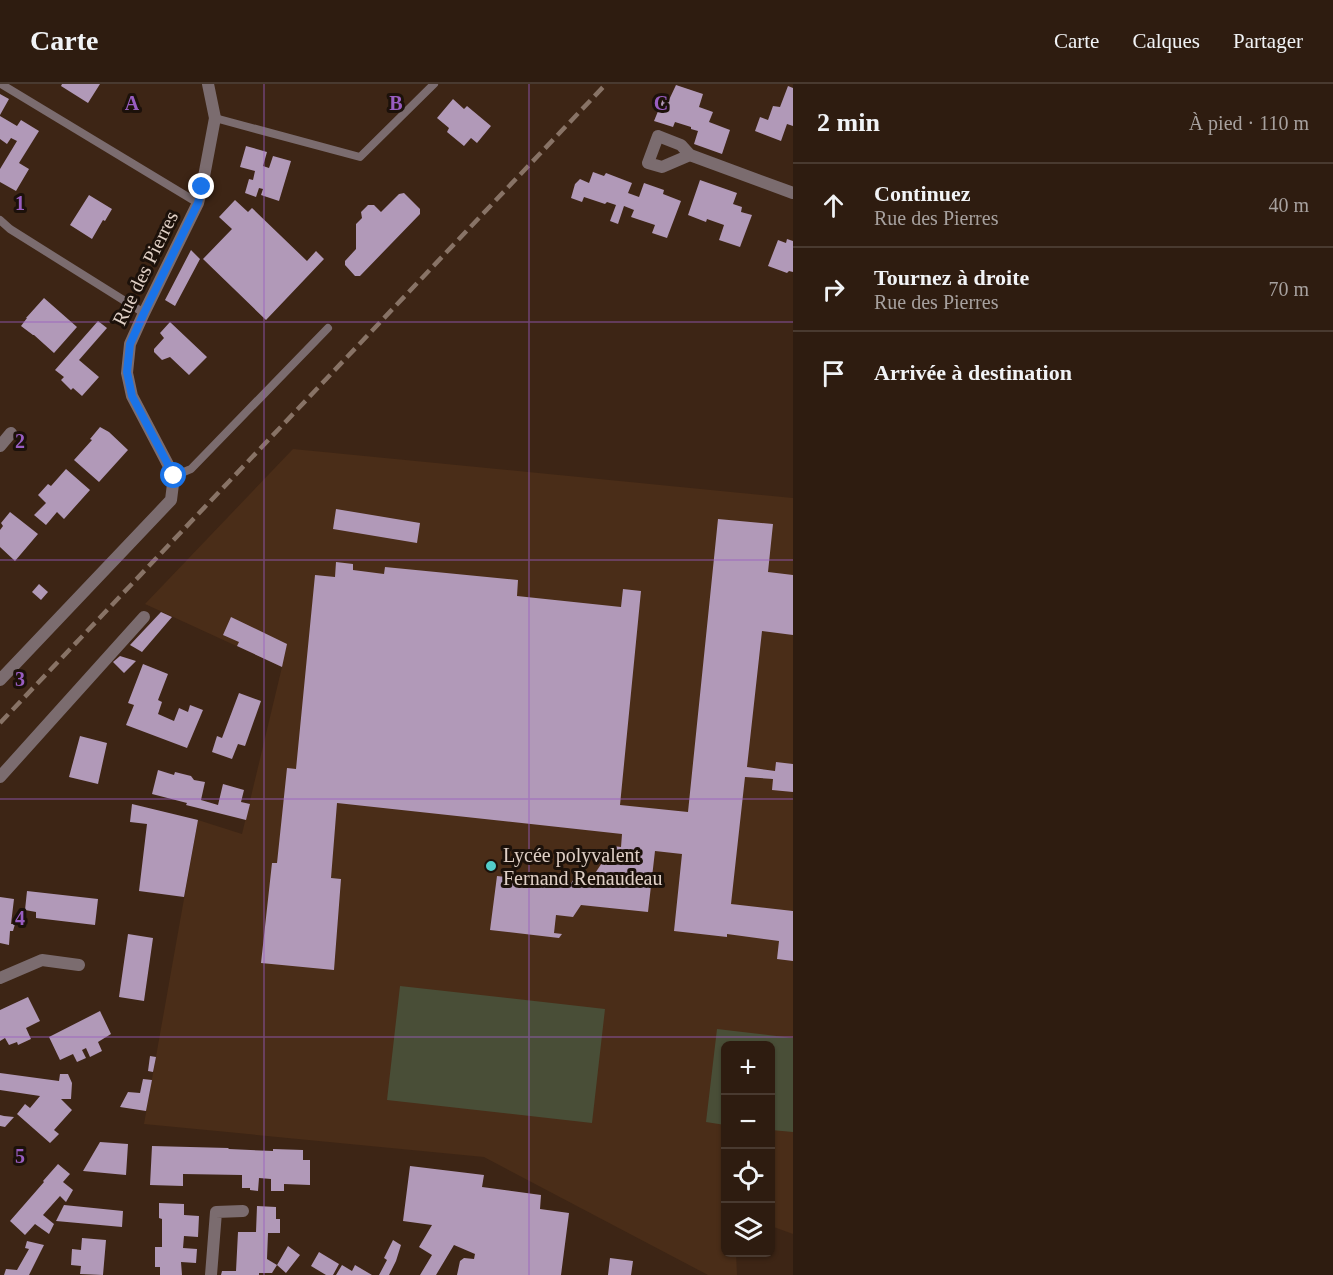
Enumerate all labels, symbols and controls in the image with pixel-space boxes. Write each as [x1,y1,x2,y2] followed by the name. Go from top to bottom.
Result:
[30,25,98,56] text: Carte
[1054,29,1099,53] text: Carte
[1132,29,1200,53] text: Calques
[1233,29,1303,53] text: Partager
[125,92,140,114] text: A
[389,92,403,114] text: B
[654,92,668,114] text: C
[817,108,880,137] text: 2 min
[1189,112,1309,134] text: À pied · 110 m
[188,173,214,199] route end
[874,181,971,206] text: Continuez
[817,189,850,222] icon: ahead
[15,192,25,214] text: 1
[1268,194,1309,216] text: 40 m
[108,207,182,329] street label: Rue des Pierres
[874,207,998,229] text: Rue des Pierres
[874,265,1029,290] text: Tournez à droite
[817,273,850,306] icon: right
[1268,278,1309,300] text: 70 m
[874,291,998,313] text: Rue des Pierres
[817,357,850,390] icon: arrive
[874,360,1072,385] text: Arrivée à destination
[15,430,25,452] text: 2
[160,462,186,488] route start
[15,668,25,690] text: 3
[503,844,662,889] place label: Lycée polyvalent Fernand Renaudeau
[484,859,498,873] marker: Lycée polyvalent Fernand Renaudeau
[15,907,25,929] text: 4
[721,1041,775,1257] map controls
[721,1041,775,1095] button: +
[721,1095,775,1149] button: −
[15,1145,25,1167] text: 5
[721,1149,775,1203] button: locate
[721,1203,775,1257] button: layers

